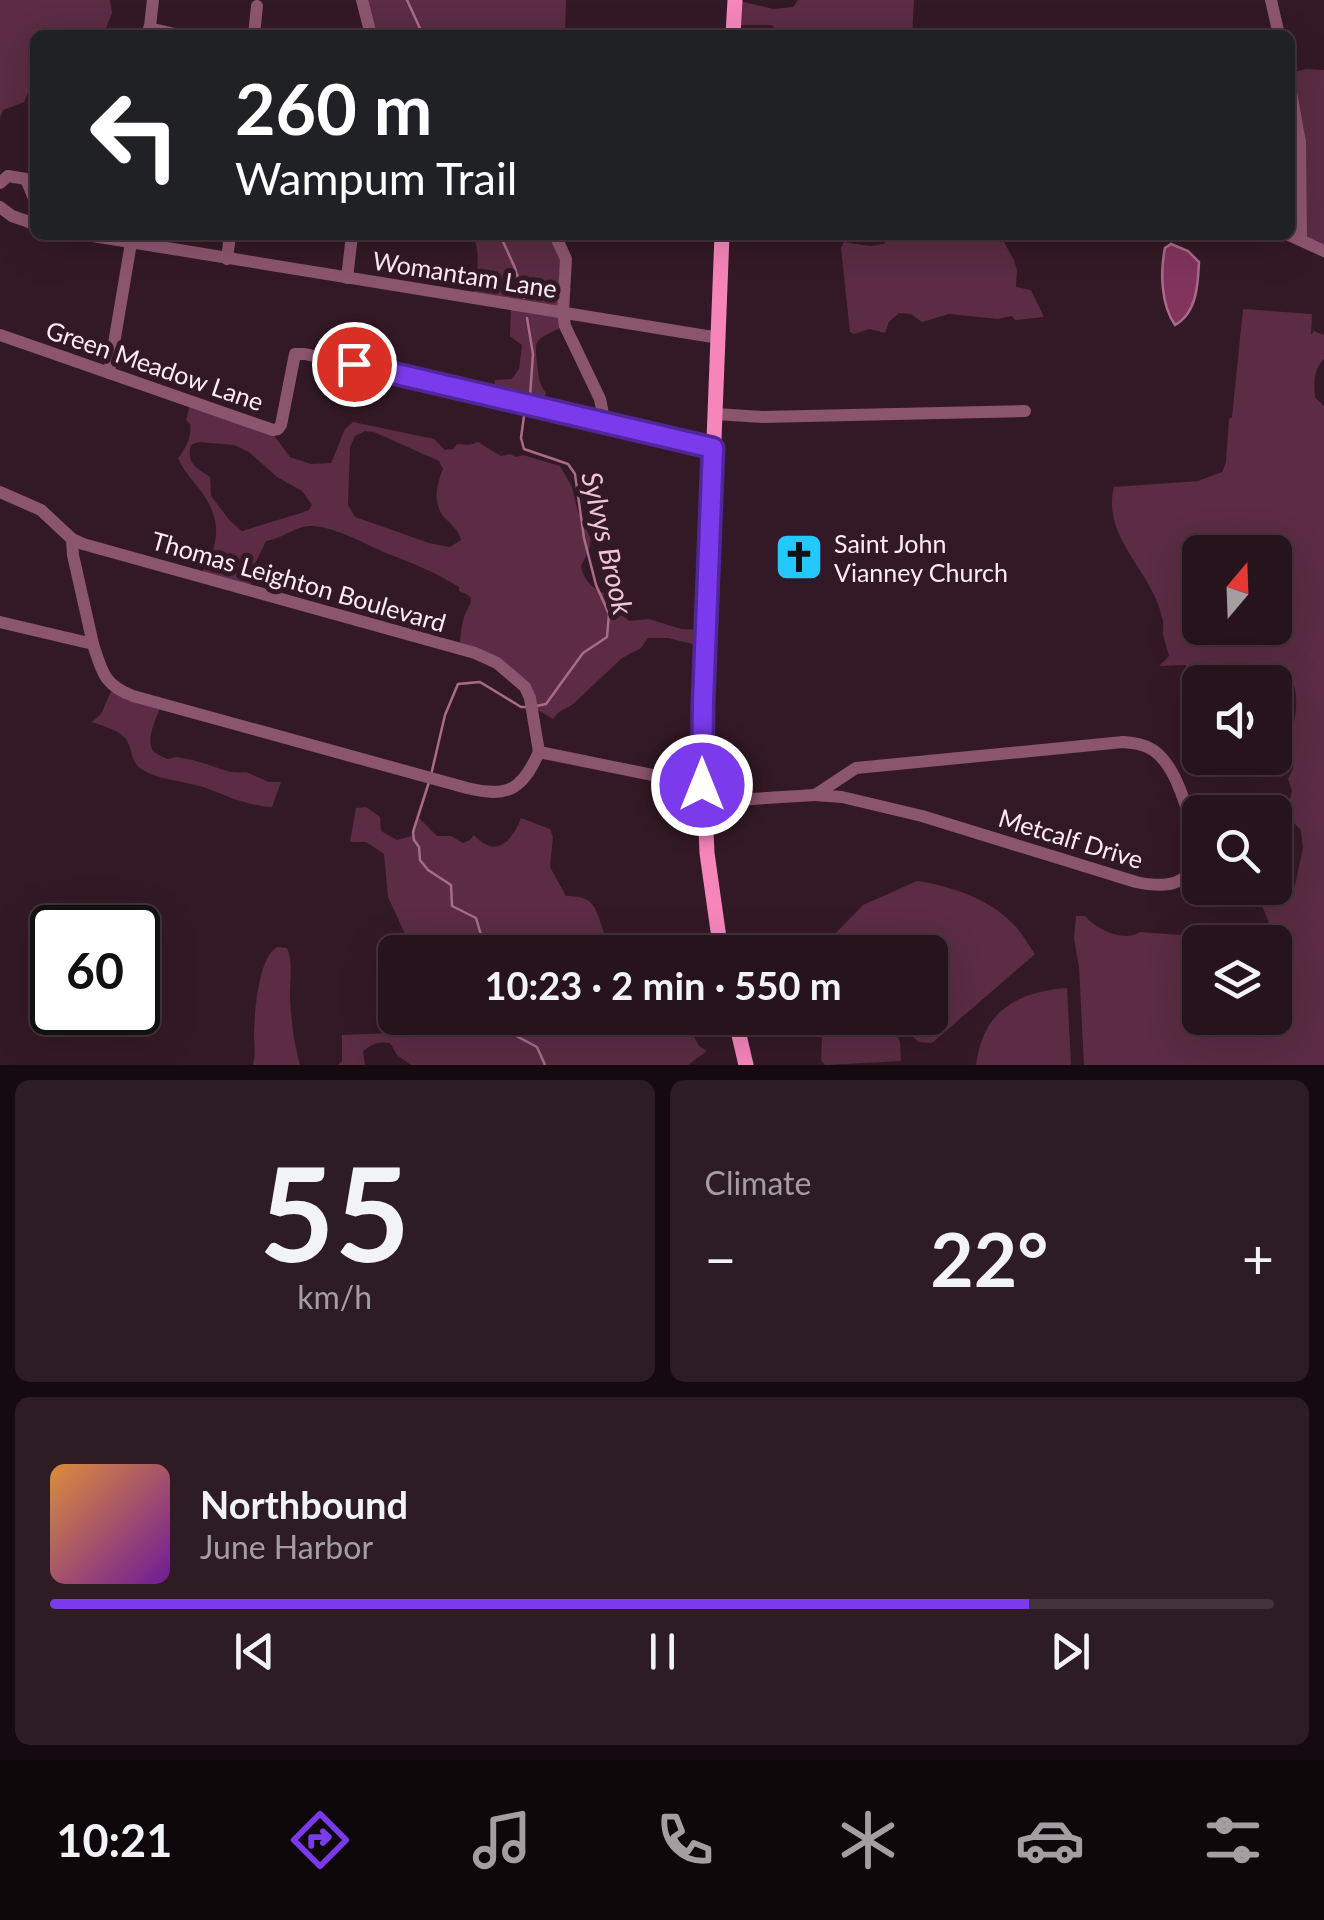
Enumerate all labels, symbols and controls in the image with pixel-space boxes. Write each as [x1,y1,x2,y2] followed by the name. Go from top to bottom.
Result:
[235,66,432,150] text: 260 m
[70,70,200,200] icon: left
[235,151,517,205] text: Wampum Trail
[371,245,559,303] street label: Womantam Lane
[42,314,268,416] street label: Green Meadow Lane
[312,322,397,407] pin
[327,337,382,392] icon: arrive
[575,468,641,618] water label: Sylvys Brook
[148,525,450,637] street label: Thomas Leighton Boulevard
[834,528,1008,587] place label: Saint John Vianney Church
[773,531,825,583] church icon: Saint John Vianney Church
[1182,535,1292,645] north arrow
[1182,535,1292,1035] map controls
[1182,665,1292,775] button: sound
[650,733,754,837] position arrow
[1182,795,1292,905] button: search
[995,802,1147,874] street label: Metcalf Drive
[30,905,160,1035] speed limit sign: 60
[1182,925,1292,1035] button: layers
[484,962,842,1008] text: 10:23 · 2 min · 550 m
[259,1134,410,1290] text: 55
[705,1163,811,1202] text: Climate
[930,1213,1048,1303] text: 22°
[705,1225,736,1291] text: −
[1242,1225,1274,1291] text: +
[297,1277,372,1316] text: km/h
[200,1481,408,1527] text: Northbound
[200,1527,373,1566] text: June Harbor
[227,1624,282,1679] icon: previous
[635,1624,690,1679] icon: pause
[1043,1624,1098,1679] icon: next
[285,1805,355,1875] icon: directions
[467,1805,537,1875] icon: music
[650,1805,720,1875] icon: phone
[833,1805,903,1875] icon: climate
[1015,1805,1085,1875] icon: car
[1198,1805,1268,1875] icon: filters
[56,1813,172,1867] text: 10:21

